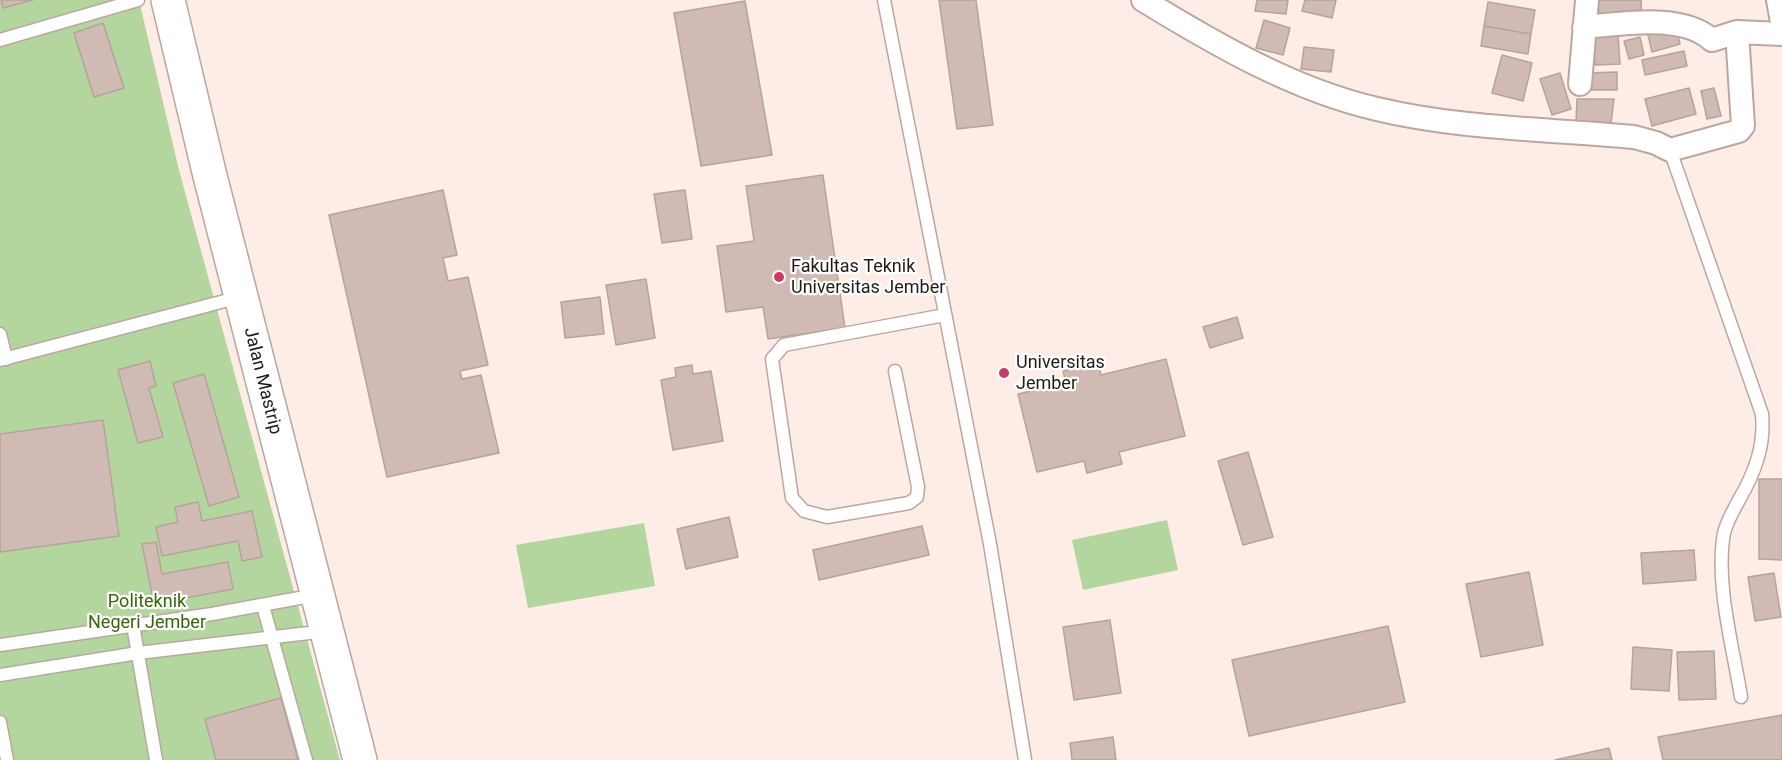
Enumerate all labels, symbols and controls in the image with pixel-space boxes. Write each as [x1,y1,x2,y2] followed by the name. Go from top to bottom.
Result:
[791,256,945,298] place label: Fakultas Teknik Universitas Jember
[772,270,786,284] marker: Fakultas Teknik Universitas Jember
[238,325,286,437] street label: Jalan Mastrip
[1016,352,1105,394] place label: Universitas Jember
[997,366,1011,380] marker: Universitas Jember
[88,591,206,634] park label: Politeknik Negeri Jember

